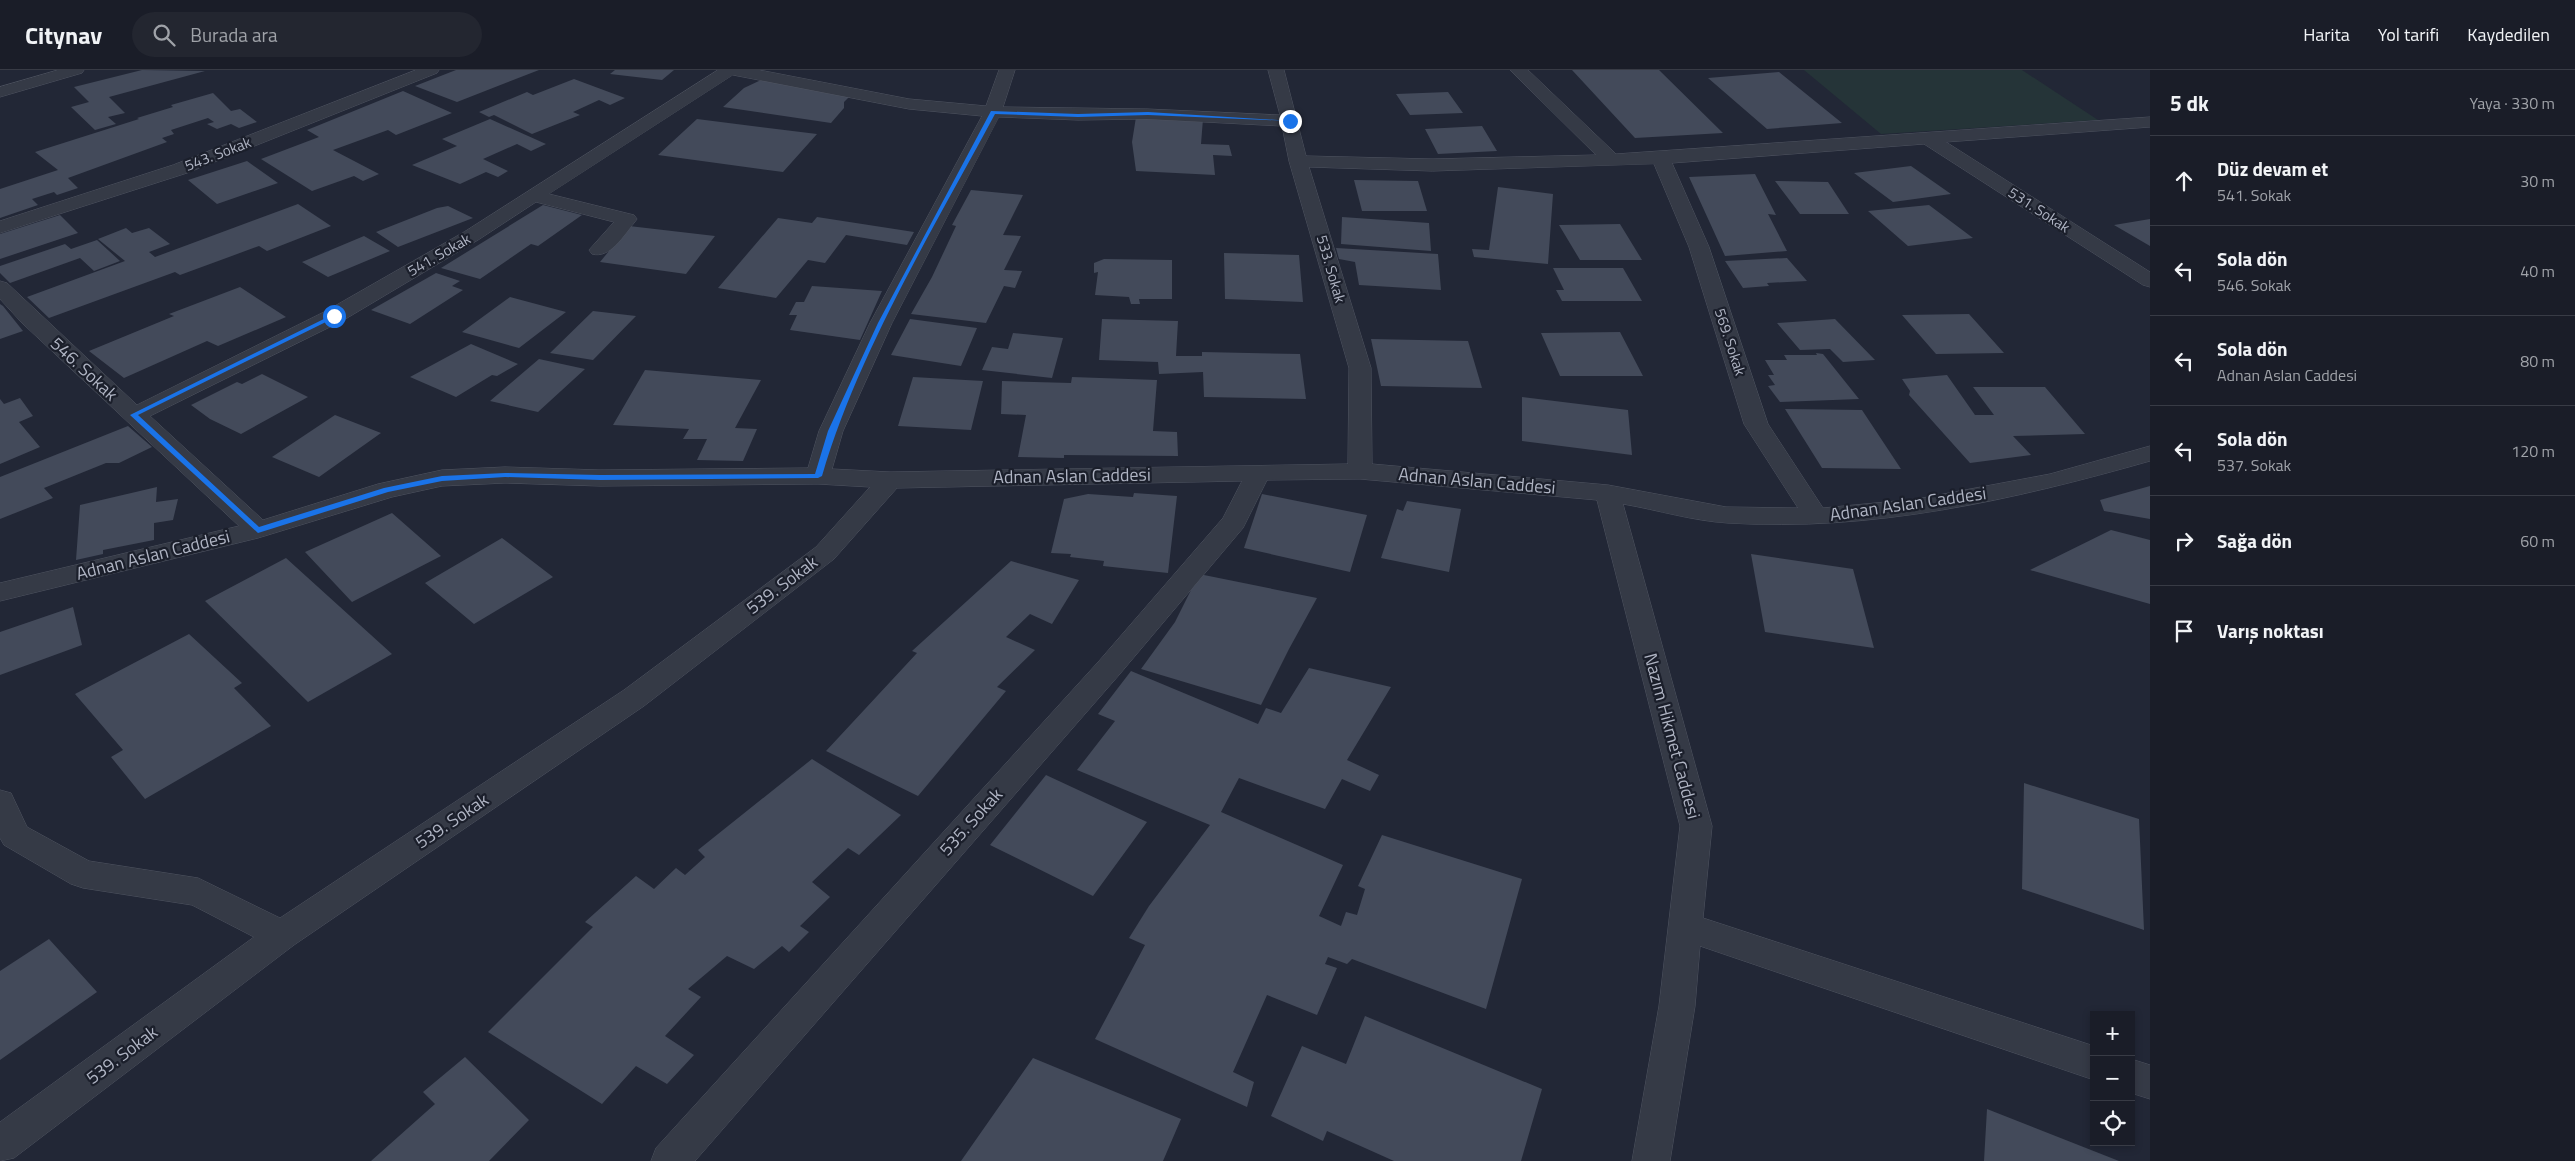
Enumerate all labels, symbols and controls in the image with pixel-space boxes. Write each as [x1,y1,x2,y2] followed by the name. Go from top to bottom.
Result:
[132,12,482,57] search box
[25,17,102,53] text: Citynav
[190,20,278,49] text: Burada ara
[150,21,178,49] icon: search
[2303,21,2350,48] text: Harita
[2378,21,2439,48] text: Yol tarifi
[2467,21,2550,48] text: Kaydedilen
[2170,87,2209,119] text: 5 dk
[2470,91,2555,115] text: Yaya · 330 m
[1279,110,1302,133] route end
[181,130,254,177] street label: 543. Sokak
[2217,154,2328,183] text: Düz devam et
[2170,167,2198,195] icon: ahead
[2520,169,2555,193] text: 30 m
[2004,181,2075,238] street label: 531. Sokak
[2217,183,2291,207] text: 541. Sokak
[403,227,475,282] street label: 541. Sokak
[1311,232,1352,306] street label: 533. Sokak
[2217,244,2288,273] text: Sola dön
[2170,257,2198,285] icon: left
[2520,259,2555,283] text: 40 m
[2217,273,2291,297] text: 546. Sokak
[323,305,346,328] route start
[1709,305,1752,379] street label: 569. Sokak
[45,330,124,407] street label: 546. Sokak
[2217,334,2288,363] text: Sola dön
[2170,347,2198,375] icon: left
[2520,349,2555,373] text: 80 m
[2217,363,2357,387] text: Adnan Aslan Caddesi
[2217,424,2288,453] text: Sola dön
[2170,437,2198,465] icon: left
[2511,439,2555,463] text: 120 m
[2217,453,2291,477] text: 537. Sokak
[1397,460,1557,501] street label: Adnan Aslan Caddesi
[993,461,1151,490] street label: Adnan Aslan Caddesi
[1828,479,1988,528] street label: Adnan Aslan Caddesi
[73,522,233,587] street label: Adnan Aslan Caddesi
[2217,526,2292,555] text: Sağa dön
[2170,527,2198,555] icon: right
[2520,529,2555,553] text: 60 m
[740,548,823,621] street label: 539. Sokak
[2217,616,2324,645] text: Varış noktası
[2170,617,2198,645] icon: arrive
[1637,650,1708,822] street label: Nazım Hikmet Caddesi
[933,781,1009,862] street label: 535. Sokak
[410,786,494,855] street label: 539. Sokak
[2090,1011,2135,1146] map controls
[2090,1011,2135,1056] button: +
[80,1018,163,1091] street label: 539. Sokak
[2090,1056,2135,1101] button: −
[2090,1101,2135,1146] button: locate

